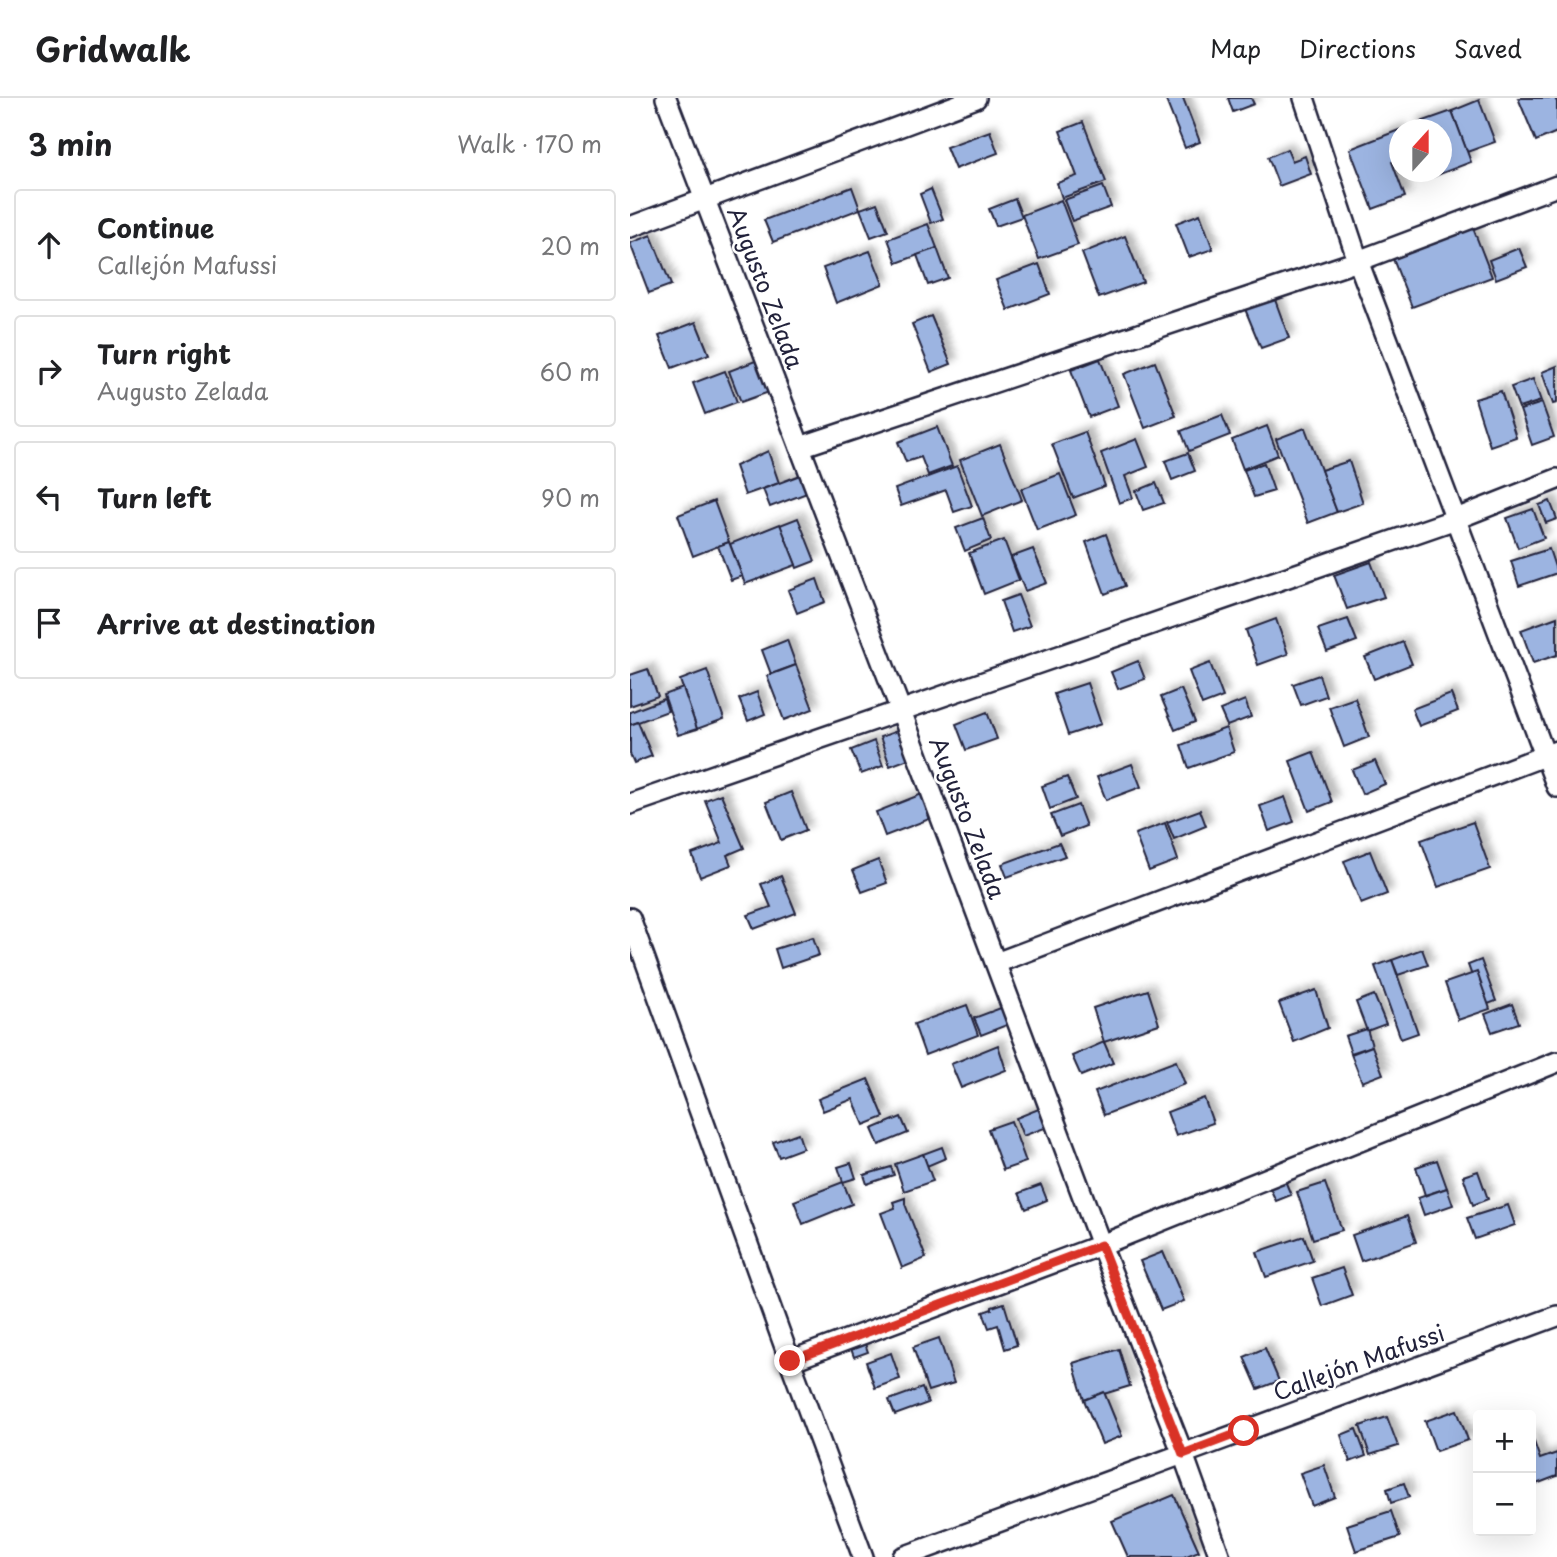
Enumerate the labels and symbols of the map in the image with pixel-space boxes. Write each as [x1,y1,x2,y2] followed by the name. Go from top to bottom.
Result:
[1389,119,1452,182] north arrow
[719,201,814,374] street label: Augusto Zelada
[921,731,1016,904] street label: Augusto Zelada
[1268,1314,1449,1409] street label: Callejón Mafussi
[774,1345,805,1376] route end
[1228,1415,1259,1446] route start

